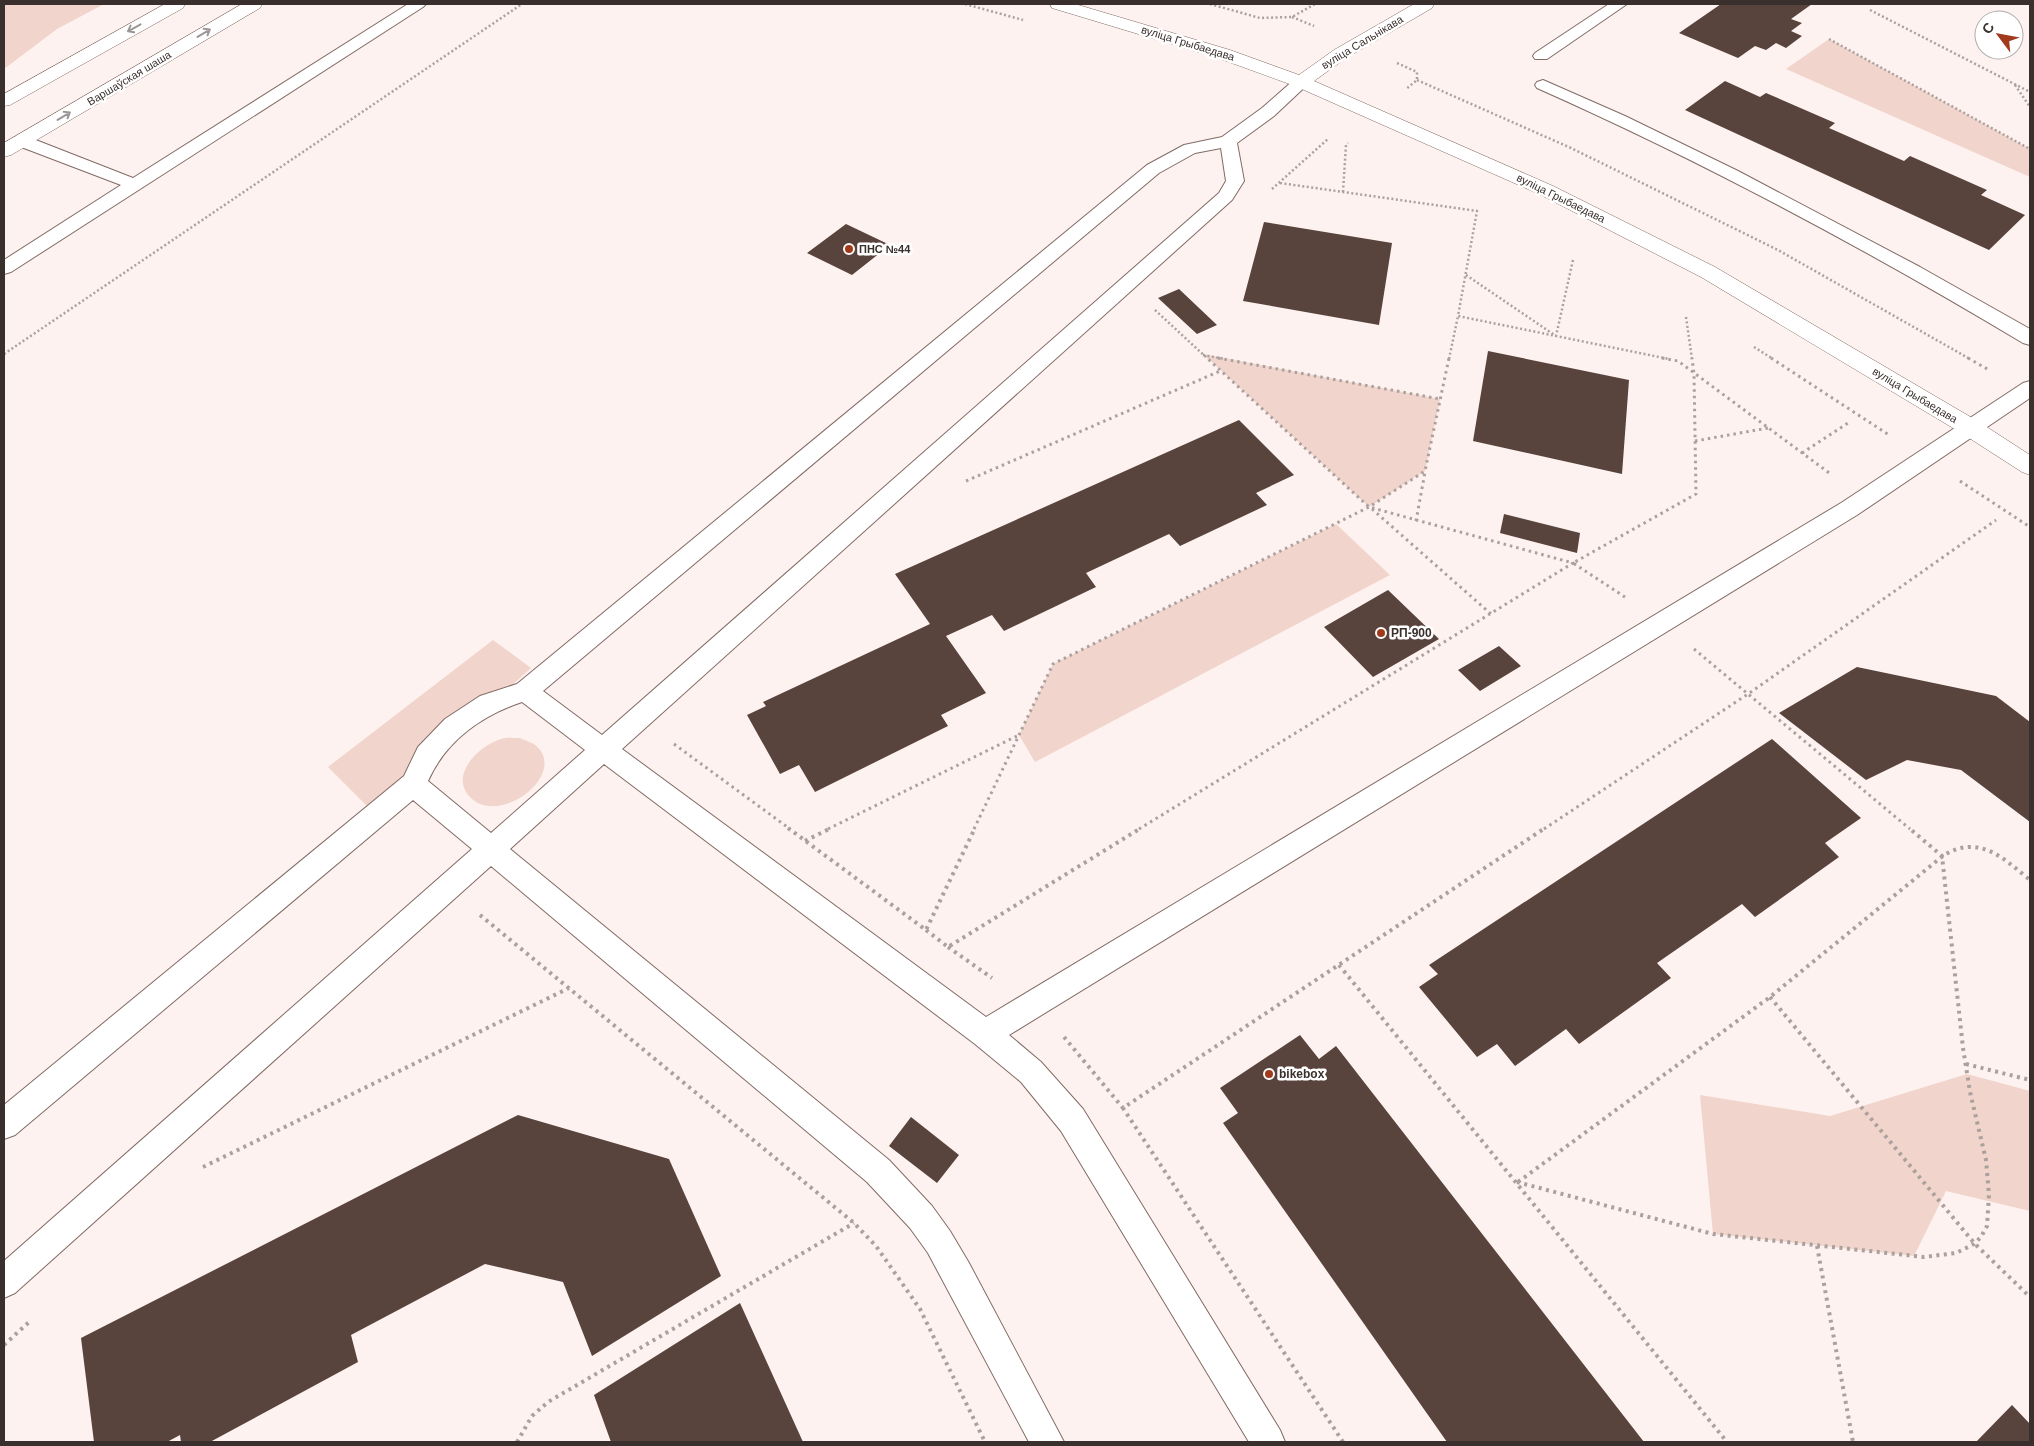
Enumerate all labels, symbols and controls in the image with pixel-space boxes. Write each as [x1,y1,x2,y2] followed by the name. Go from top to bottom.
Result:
[1974,10,2024,60] north arrow
[1319,12,1406,71] street label: вуліца Сальнікава
[1979,20,1997,37] text: С
[128,23,142,33] one-way arrow
[1140,23,1237,63] street label: вуліца Грыбаедава
[196,28,210,38] one-way arrow
[85,48,174,108] street label: Варшаўская шаша
[56,110,70,120] one-way arrow
[1515,171,1608,225] street label: вуліца Грыбаедава
[843,243,855,255] marker: ПНС №44
[859,243,911,255] place label: ПНС №44
[1870,365,1960,426] street label: вуліца Грыбаедава
[1391,626,1432,640] place label: РП-900
[1375,627,1387,639] marker: РП-900
[1279,1067,1325,1081] place label: bikebox
[1263,1068,1275,1080] marker: bikebox

